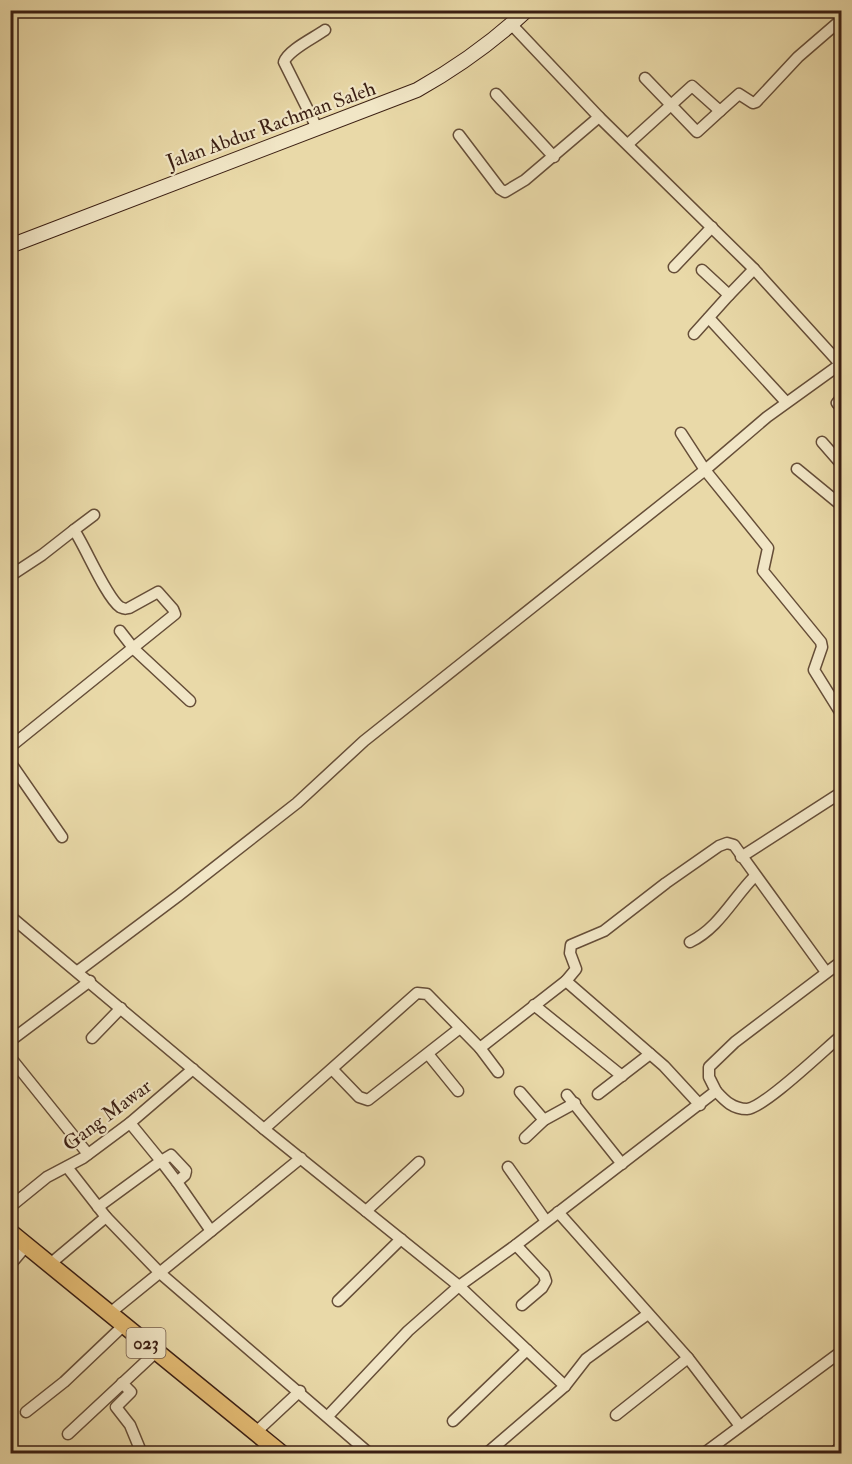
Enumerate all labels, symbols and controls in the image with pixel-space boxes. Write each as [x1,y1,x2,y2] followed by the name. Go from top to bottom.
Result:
[162,75,379,175] street label: Jalan Abdur Rachman Saleh
[58,1073,157,1156] street label: Gang Mawar
[126,1328,166,1358] road number: 023

